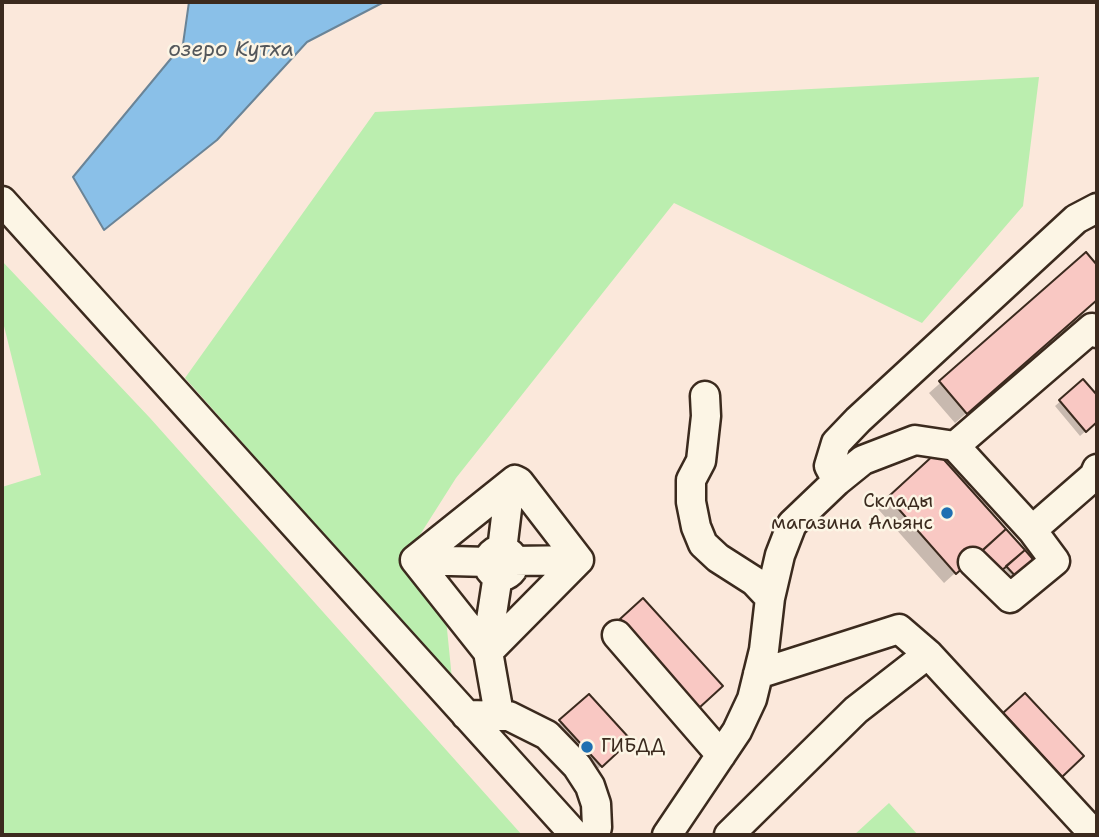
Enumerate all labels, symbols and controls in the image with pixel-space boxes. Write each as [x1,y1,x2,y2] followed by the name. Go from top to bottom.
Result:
[168,38,294,64] water label: озеро Кутха
[771,491,933,535] place label: Склады магазина Альянс
[939,505,955,521] marker: Склады магазина Альянс
[601,736,665,758] place label: ГИБДД
[579,739,595,755] marker: ГИБДД

